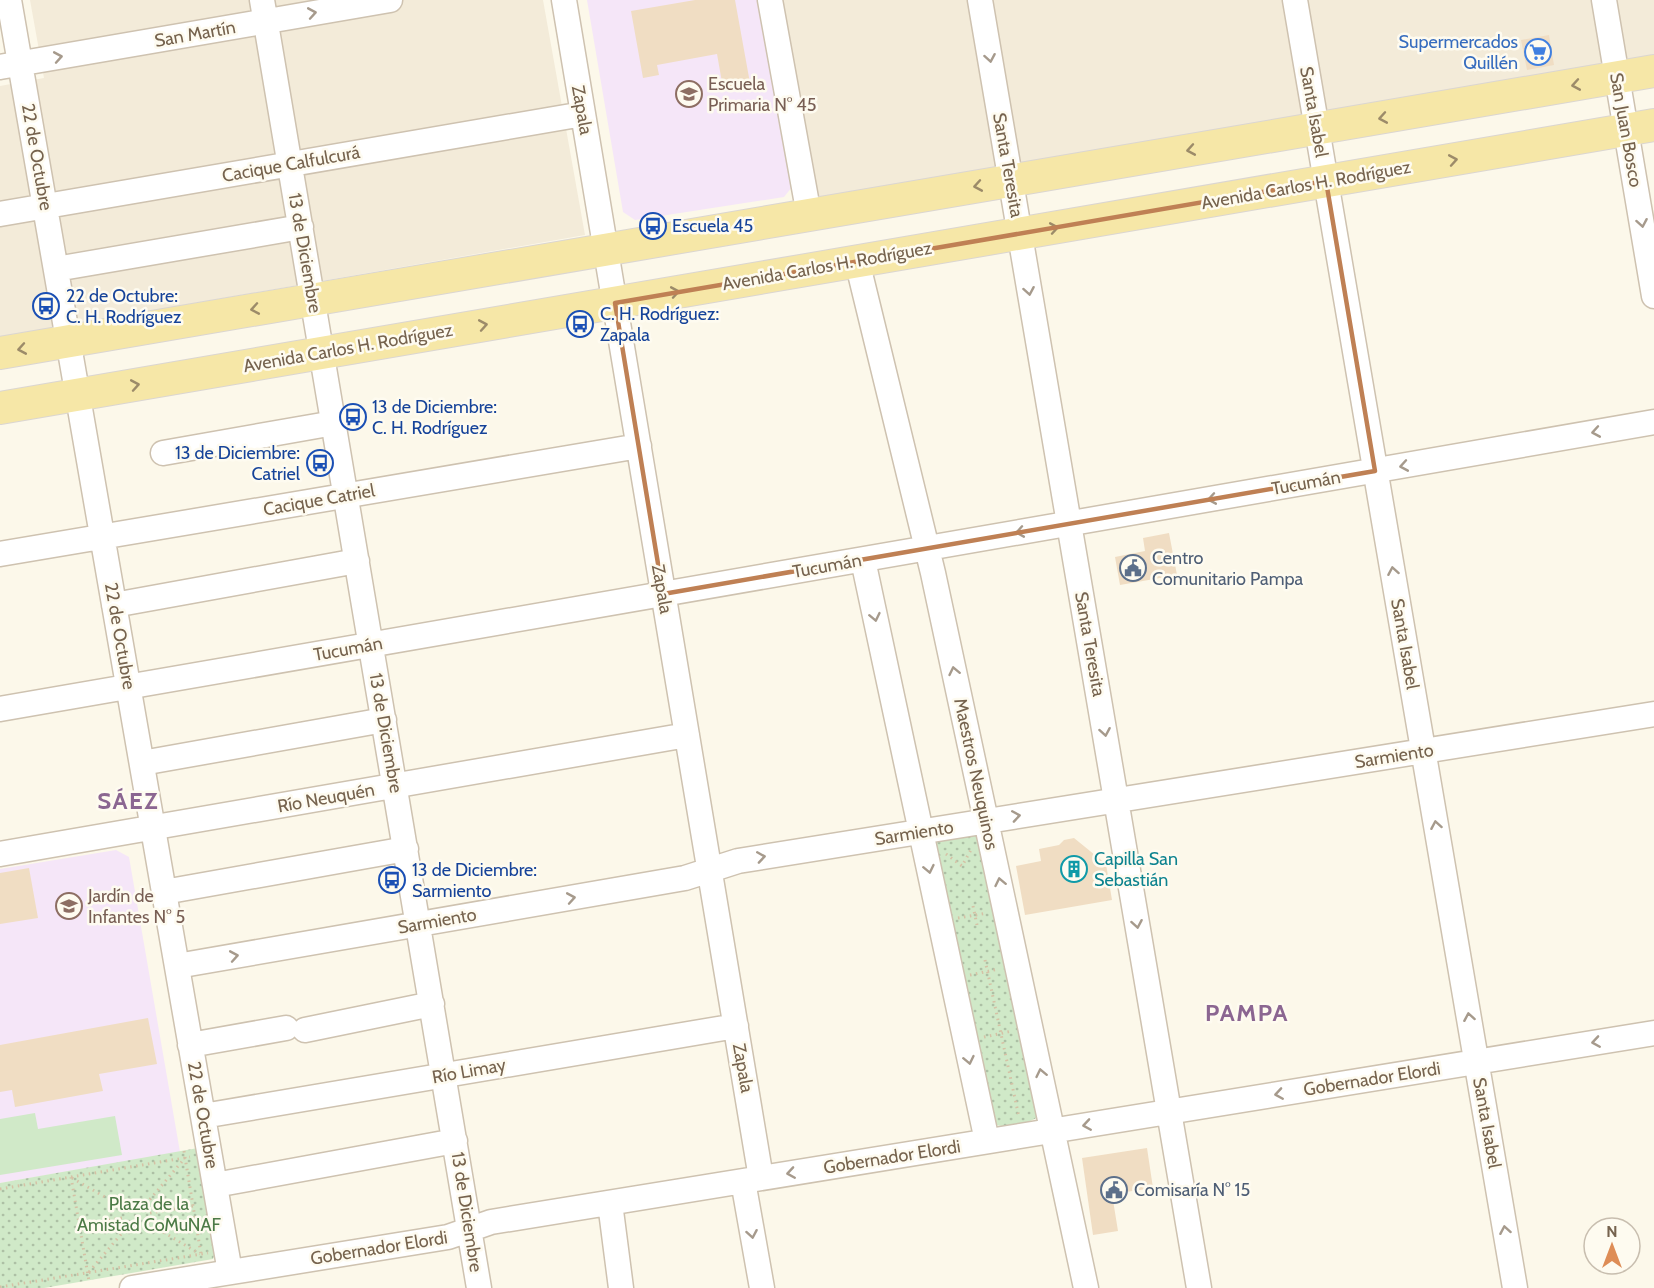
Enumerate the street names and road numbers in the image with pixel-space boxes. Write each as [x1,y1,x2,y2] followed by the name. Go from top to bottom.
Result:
[153,16,237,52] street label: San Martín
[1295,65,1333,160] street label: Santa Isabel
[1605,71,1647,189] street label: San Juan Bosco
[567,84,597,137] street label: Zapala
[17,102,57,212] street label: 22 de Octubre
[988,111,1028,219] street label: Santa Teresita
[220,141,362,187] street label: Cacique Calfulcurá
[1200,156,1413,214] street label: Avenida Carlos H. Rodríguez
[284,191,326,315] street label: 13 de Diciembre
[721,237,934,295] street label: Avenida Carlos H. Rodríguez
[242,319,455,377] street label: Avenida Carlos H. Rodríguez
[1270,466,1342,500] street label: Tucumán
[261,479,377,521] street label: Cacique Catriel
[791,549,863,583] street label: Tucumán
[647,563,677,616] street label: Zapala
[100,581,140,691] street label: 22 de Octubre
[1070,590,1110,698] street label: Santa Teresita
[1386,597,1424,692] street label: Santa Isabel
[312,632,384,666] street label: Tucumán
[365,671,407,795] street label: 13 de Diciembre
[949,696,1003,852] street label: Maestros Neuquinos
[1353,739,1435,773] street label: Sarmiento
[276,779,376,817] street label: Río Neuquén
[873,816,955,850] street label: Sarmiento
[396,903,478,939] street label: Sarmiento
[728,1042,758,1095] street label: Zapala
[430,1054,508,1088] street label: Río Limay
[1302,1057,1442,1101] street label: Gobernador Elordi
[183,1060,223,1170] street label: 22 de Octubre
[1468,1076,1506,1171] street label: Santa Isabel
[822,1135,962,1179] street label: Gobernador Elordi
[447,1150,487,1274] street label: 13 de Diciembre
[309,1226,449,1270] street label: Gobernador Elordi

